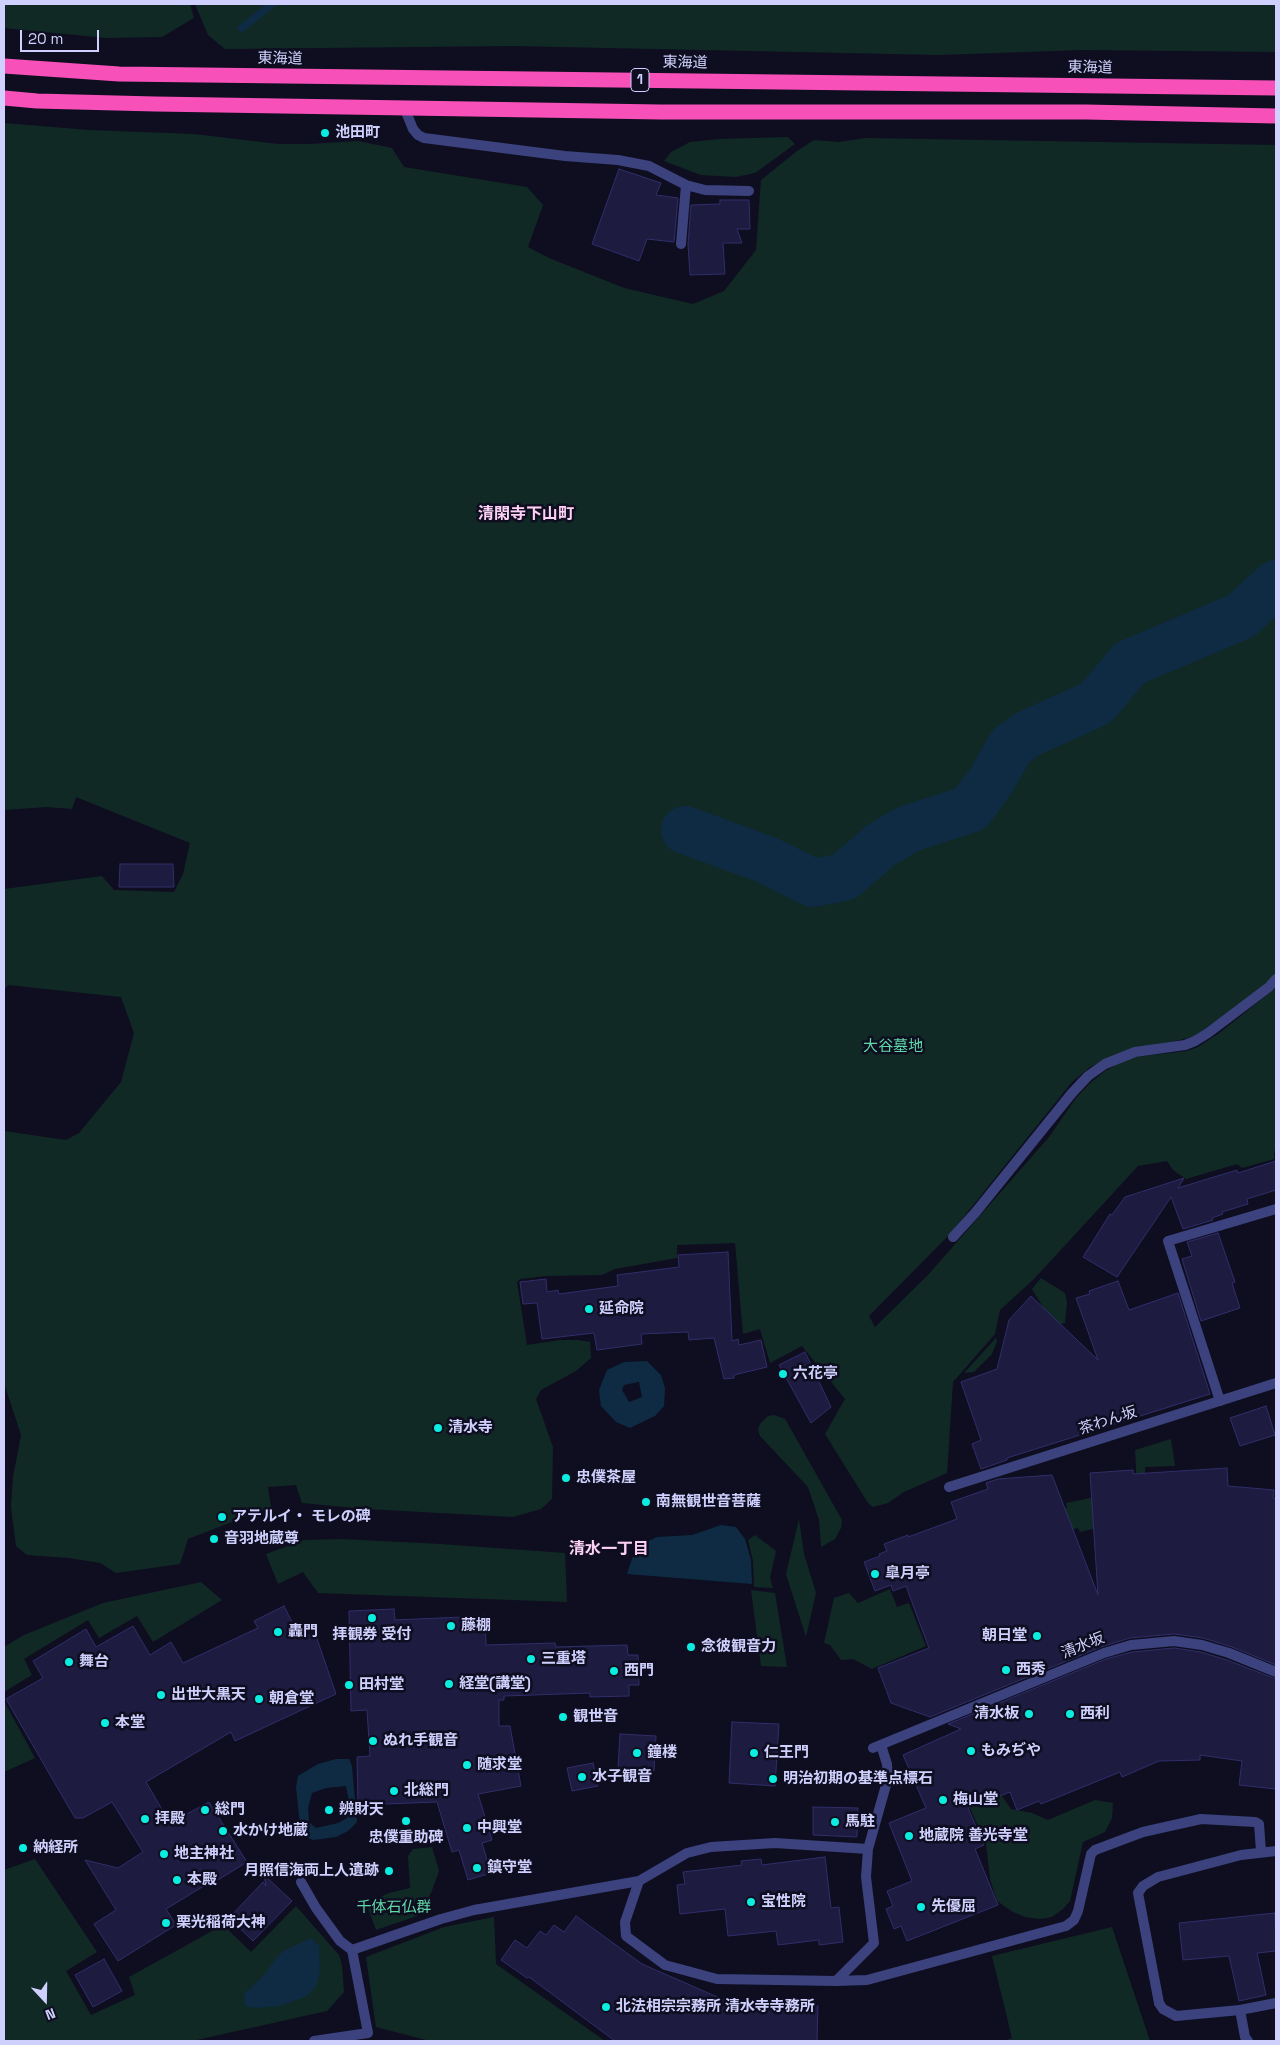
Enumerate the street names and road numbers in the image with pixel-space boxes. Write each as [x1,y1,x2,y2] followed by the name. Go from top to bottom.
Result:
[257,50,303,68] street label: 東海道
[662,54,708,72] street label: 東海道
[1067,59,1113,77] street label: 東海道
[631,68,649,92] road number: 1
[1077,1403,1139,1439] street label: 茶わん坂
[1059,1629,1107,1663] street label: 清水坂

